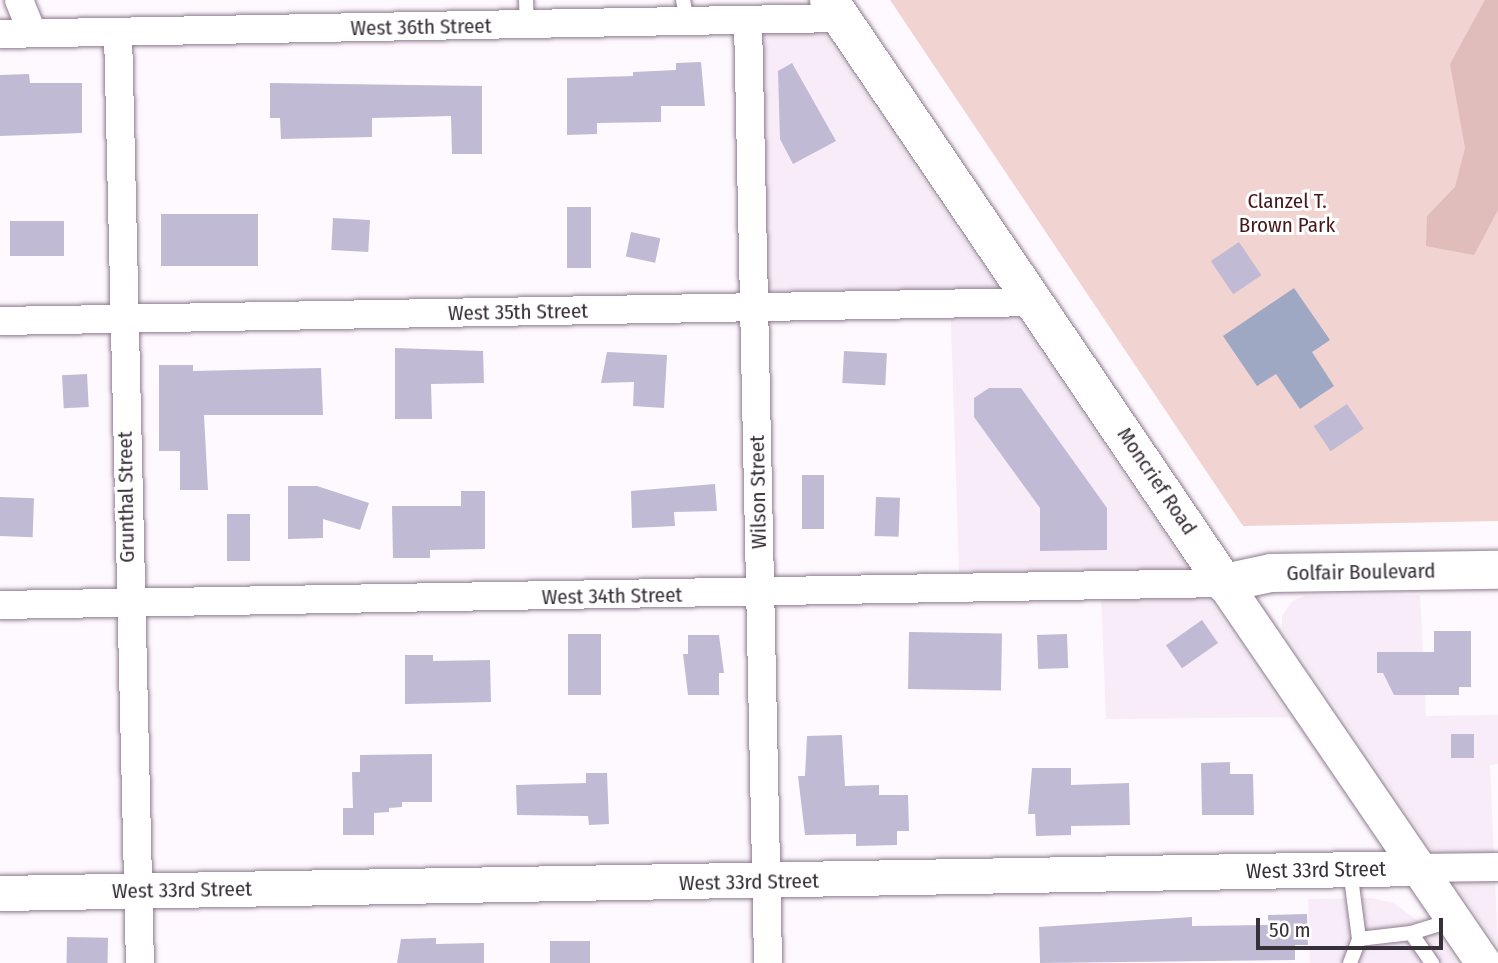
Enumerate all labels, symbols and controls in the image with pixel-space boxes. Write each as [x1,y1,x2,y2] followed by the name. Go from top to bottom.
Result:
[350,13,492,41] street label: West 36th Street
[1239,188,1335,238] park label: Clanzel T. Brown Park
[448,298,588,326] street label: West 35th Street
[1112,423,1202,539] street label: Moncrief Road
[112,431,140,563] street label: Grunthal Street
[744,435,772,549] street label: Wilson Street
[1286,558,1436,586] street label: Golfair Boulevard
[541,582,683,610] street label: West 34th Street
[1246,856,1386,884] street label: West 33rd Street
[679,868,819,896] street label: West 33rd Street
[112,876,252,904] street label: West 33rd Street
[1260,904,1447,948] scale bar
[1269,917,1311,943] text: 50 m

